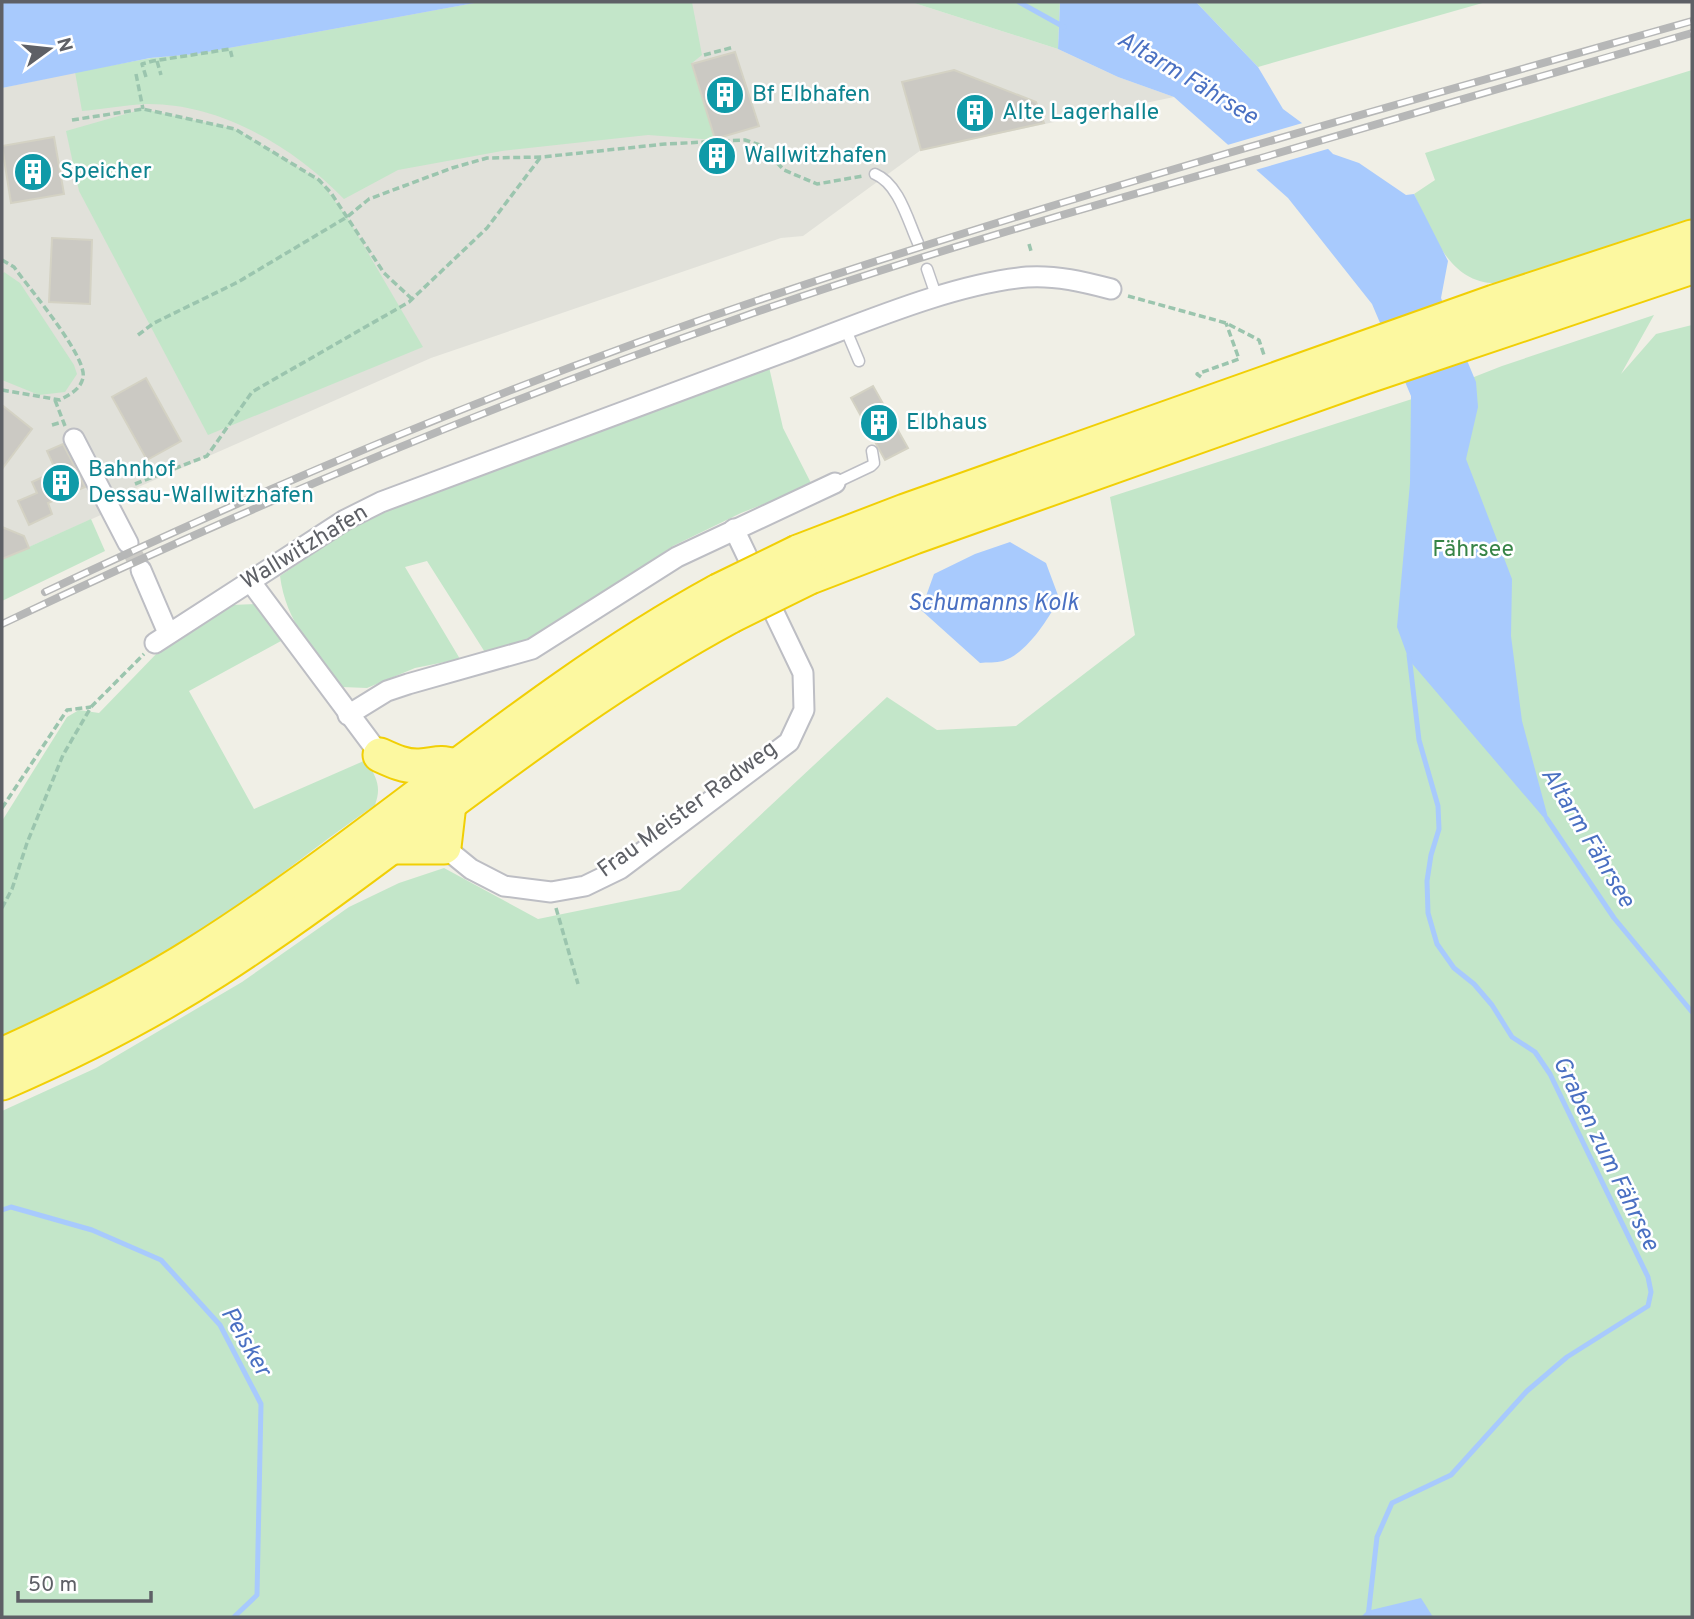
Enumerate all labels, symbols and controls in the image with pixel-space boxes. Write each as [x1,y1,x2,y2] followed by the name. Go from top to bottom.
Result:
[14,14,84,84] north arrow
[1111,25,1263,133] water label: Altarm Fährsee
[50,35,77,55] text: N
[704,74,746,116] building icon: Bf Elbhafen
[752,81,870,110] place label: Bf Elbhafen
[954,92,996,134] building icon: Alte Lagerhalle
[1002,99,1159,128] place label: Alte Lagerhalle
[696,135,738,177] building icon: Wallwitzhafen
[744,142,887,171] place label: Wallwitzhafen
[12,151,54,193] building icon: Speicher
[60,158,152,187] place label: Speicher
[858,402,900,444] building icon: Elbhaus
[906,409,988,438] place label: Elbhaus
[88,456,314,511] place label: Bahnhof Dessau-Wallwitzhafen
[40,462,82,504] building icon: Bahnhof Dessau-Wallwitzhafen
[236,499,374,597] street label: Wallwitzhafen
[1432,536,1514,565] park label: Fährsee
[907,589,1079,619] water label: Schumanns Kolk
[592,735,784,885] street label: Frau Meister Radweg
[1533,762,1641,914] water label: Altarm Fährsee
[1545,1052,1665,1257] water label: Graben zum Fährsee
[213,1302,278,1384] water label: Peisker
[18,1560,150,1604] scale bar
[28,1572,77,1599] text: 50 m

